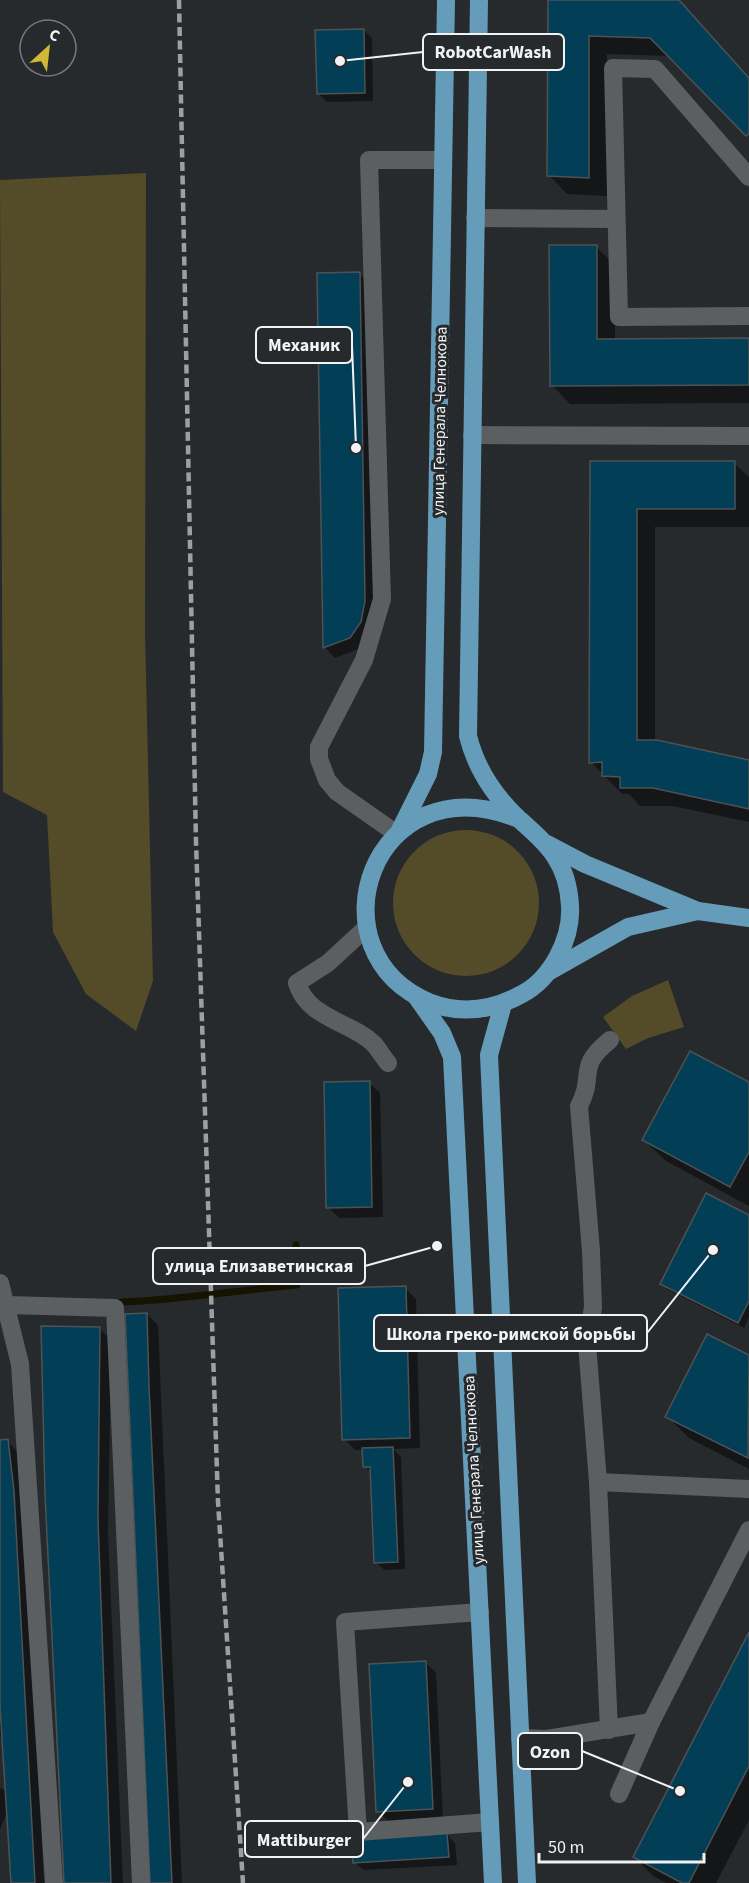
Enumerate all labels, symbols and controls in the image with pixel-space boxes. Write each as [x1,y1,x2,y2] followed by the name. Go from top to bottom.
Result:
[18,18,78,78] north arrow
[45,24,63,47] text: С
[423,34,564,70] callout: RobotCarWash
[435,40,551,65] text: RobotCarWash
[427,326,453,516] street label: улица Генерала Челнокова
[256,327,352,363] callout: Механик
[268,333,340,358] text: Механик
[153,1248,365,1284] callout: улица Елизаветинская
[165,1254,353,1279] text: улица Елизаветинская
[374,1315,647,1351] callout: Школа греко-римской борьбы
[386,1322,636,1347] text: Школа греко-римской борьбы
[458,1375,490,1565] street label: улица Генерала Челнокова
[518,1733,582,1769] callout: Ozon
[530,1740,570,1765] text: Ozon
[245,1821,363,1857] callout: Mattiburger
[539,1826,704,1864] scale bar
[257,1828,352,1853] text: Mattiburger
[548,1835,584,1860] text: 50 m

